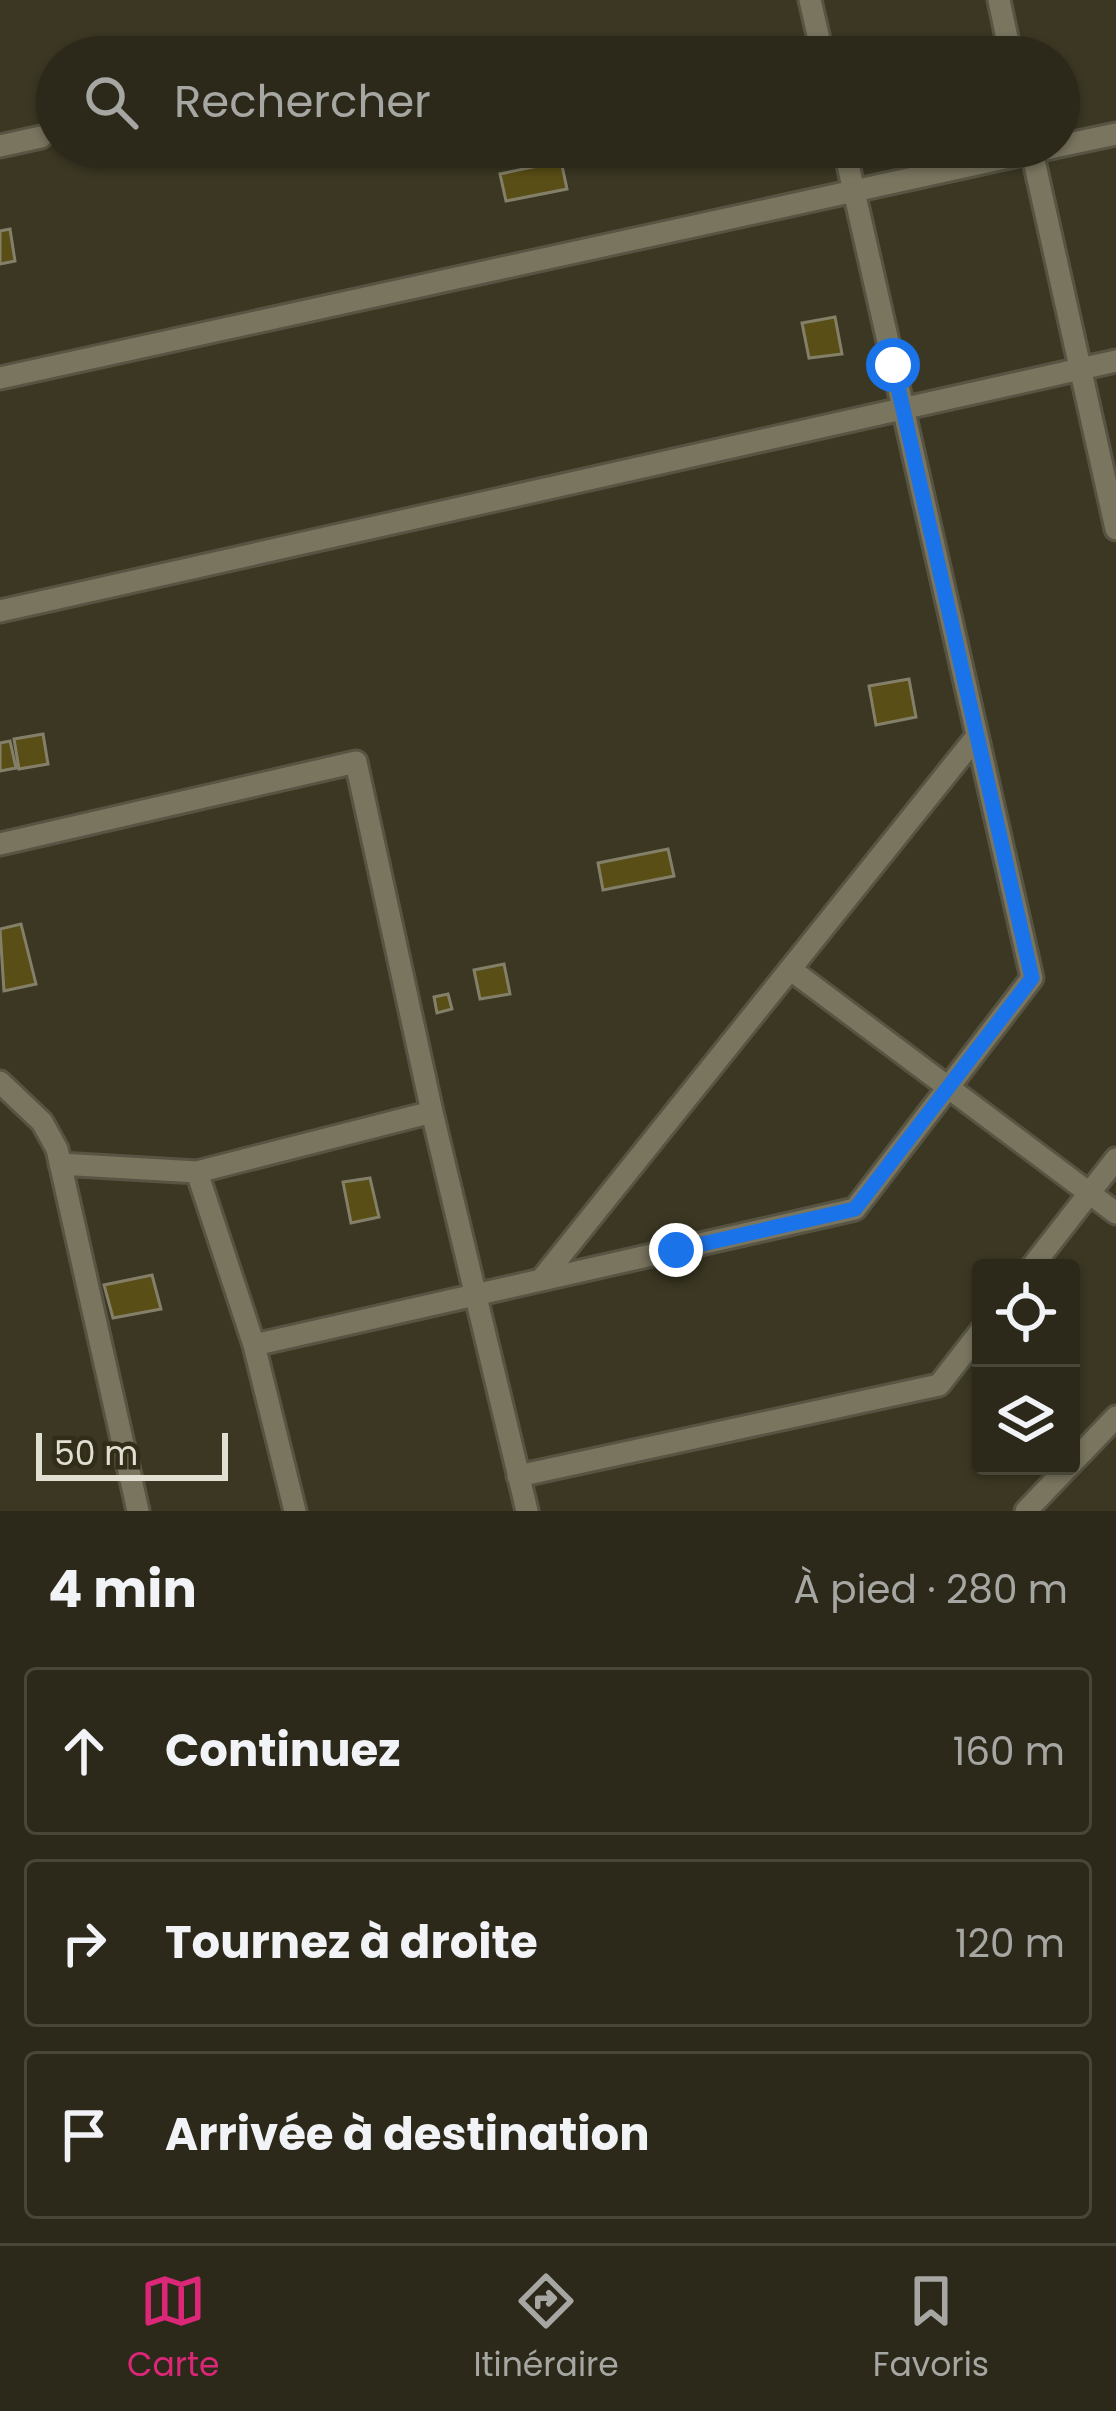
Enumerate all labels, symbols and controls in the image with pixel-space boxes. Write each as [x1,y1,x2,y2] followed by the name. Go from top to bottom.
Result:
[36,36,1080,168] search box
[78,69,144,135] icon: search
[174,70,431,133] text: Rechercher
[866,338,920,392] route start
[649,1223,703,1277] route end
[972,1259,1080,1475] map controls
[972,1259,1080,1367] button: locate
[972,1367,1080,1475] button: layers
[36,1427,228,1480] scale bar
[54,1430,138,1477] text: 50 m
[48,1553,197,1625] text: 4 min
[794,1562,1068,1617] text: À pied · 280 m
[51,1718,117,1784] icon: ahead
[165,1719,401,1782] text: Continuez
[953,1724,1065,1779] text: 160 m
[51,1910,117,1976] icon: right
[165,1911,538,1974] text: Tournez à droite
[955,1916,1065,1971] text: 120 m
[51,2102,117,2168] icon: arrive
[165,2103,650,2166] text: Arrivée à destination
[127,2268,220,2390] tab: Carte
[473,2268,619,2390] tab: Itinéraire
[873,2268,989,2390] tab: Favoris

